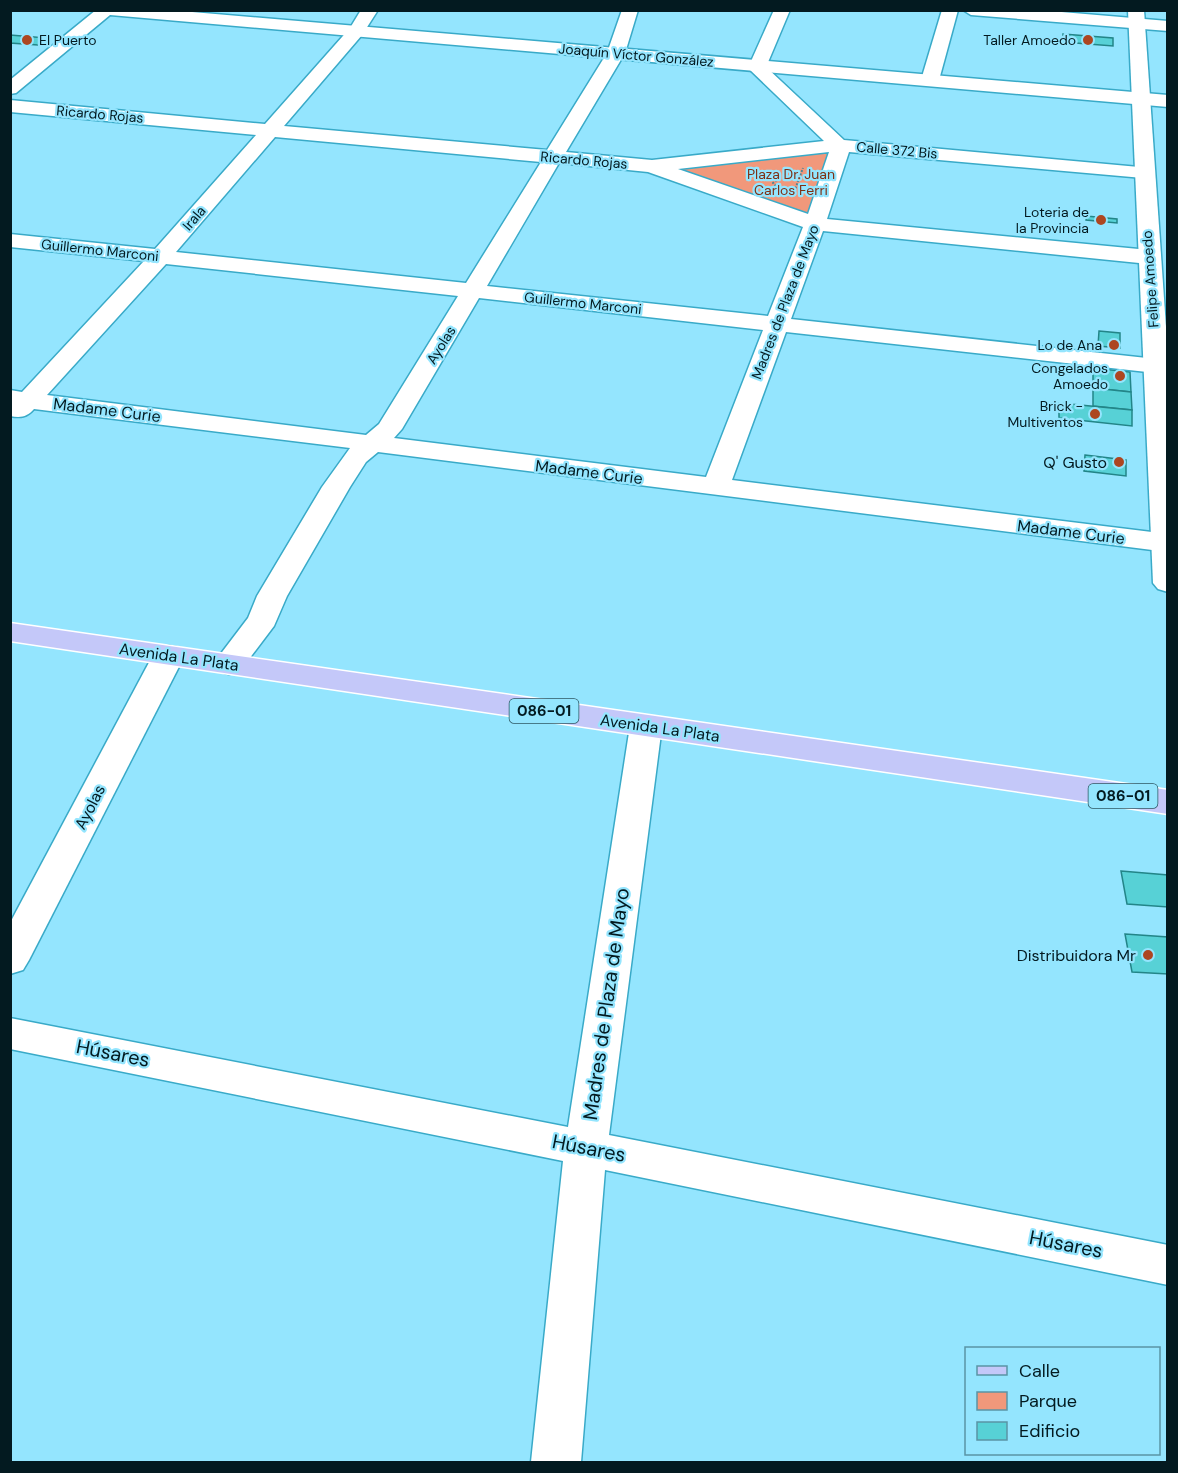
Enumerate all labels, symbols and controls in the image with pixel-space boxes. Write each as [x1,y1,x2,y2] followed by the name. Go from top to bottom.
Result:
[39,31,97,49] place label: El Puerto
[983,31,1076,49] place label: Taller Amoedo
[20,33,34,47] marker: El Puerto
[1081,33,1095,47] marker: Taller Amoedo
[558,39,714,71] street label: Joaquín Víctor González
[56,101,144,127] street label: Ricardo Rojas
[856,137,938,163] street label: Calle 372 Bis
[540,147,628,173] street label: Ricardo Rojas
[747,165,835,199] park label: Plaza Dr. Juan Carlos Ferri
[178,202,210,234] street label: Irala
[1016,203,1089,237] place label: Loteria de la Provincia
[1094,213,1108,227] marker: Loteria de la Provincia
[747,222,823,382] street label: Madres de Plaza de Mayo
[1138,230,1162,328] street label: Felipe Amoedo
[40,235,160,265] street label: Guillermo Marconi
[523,288,643,318] street label: Guillermo Marconi
[422,323,460,367] street label: Ayolas
[1037,336,1102,354] place label: Lo de Ana
[1107,338,1121,352] marker: Lo de Ana
[1031,359,1108,393] place label: Congelados Amoedo
[1113,369,1127,383] marker: Congelados Amoedo
[52,393,162,427] street label: Madame Curie
[1008,397,1083,431] place label: Brick - Multiventos
[1088,407,1102,421] marker: Brick - Multiventos
[1043,452,1107,473] place label: Q' Gusto
[534,455,644,489] street label: Madame Curie
[1112,455,1126,469] marker: Q' Gusto
[1016,515,1126,549] street label: Madame Curie
[118,638,240,676] street label: Avenida La Plata
[510,699,578,723] road number: 086-01
[599,709,721,747] street label: Avenida La Plata
[70,781,110,833] street label: Ayolas
[1088,784,1158,808] road number: 086-01
[577,886,635,1122] street label: Madres de Plaza de Mayo
[1017,945,1136,966] place label: Distribuidora Mr
[1141,948,1155,962] marker: Distribuidora Mr
[74,1033,152,1073] street label: Húsares
[550,1128,628,1168] street label: Húsares
[1027,1224,1105,1264] street label: Húsares
[965,1347,1160,1455] legend
[1019,1359,1060,1383] text: Calle
[1019,1389,1077,1413] text: Parque
[1019,1419,1080,1443] text: Edificio

